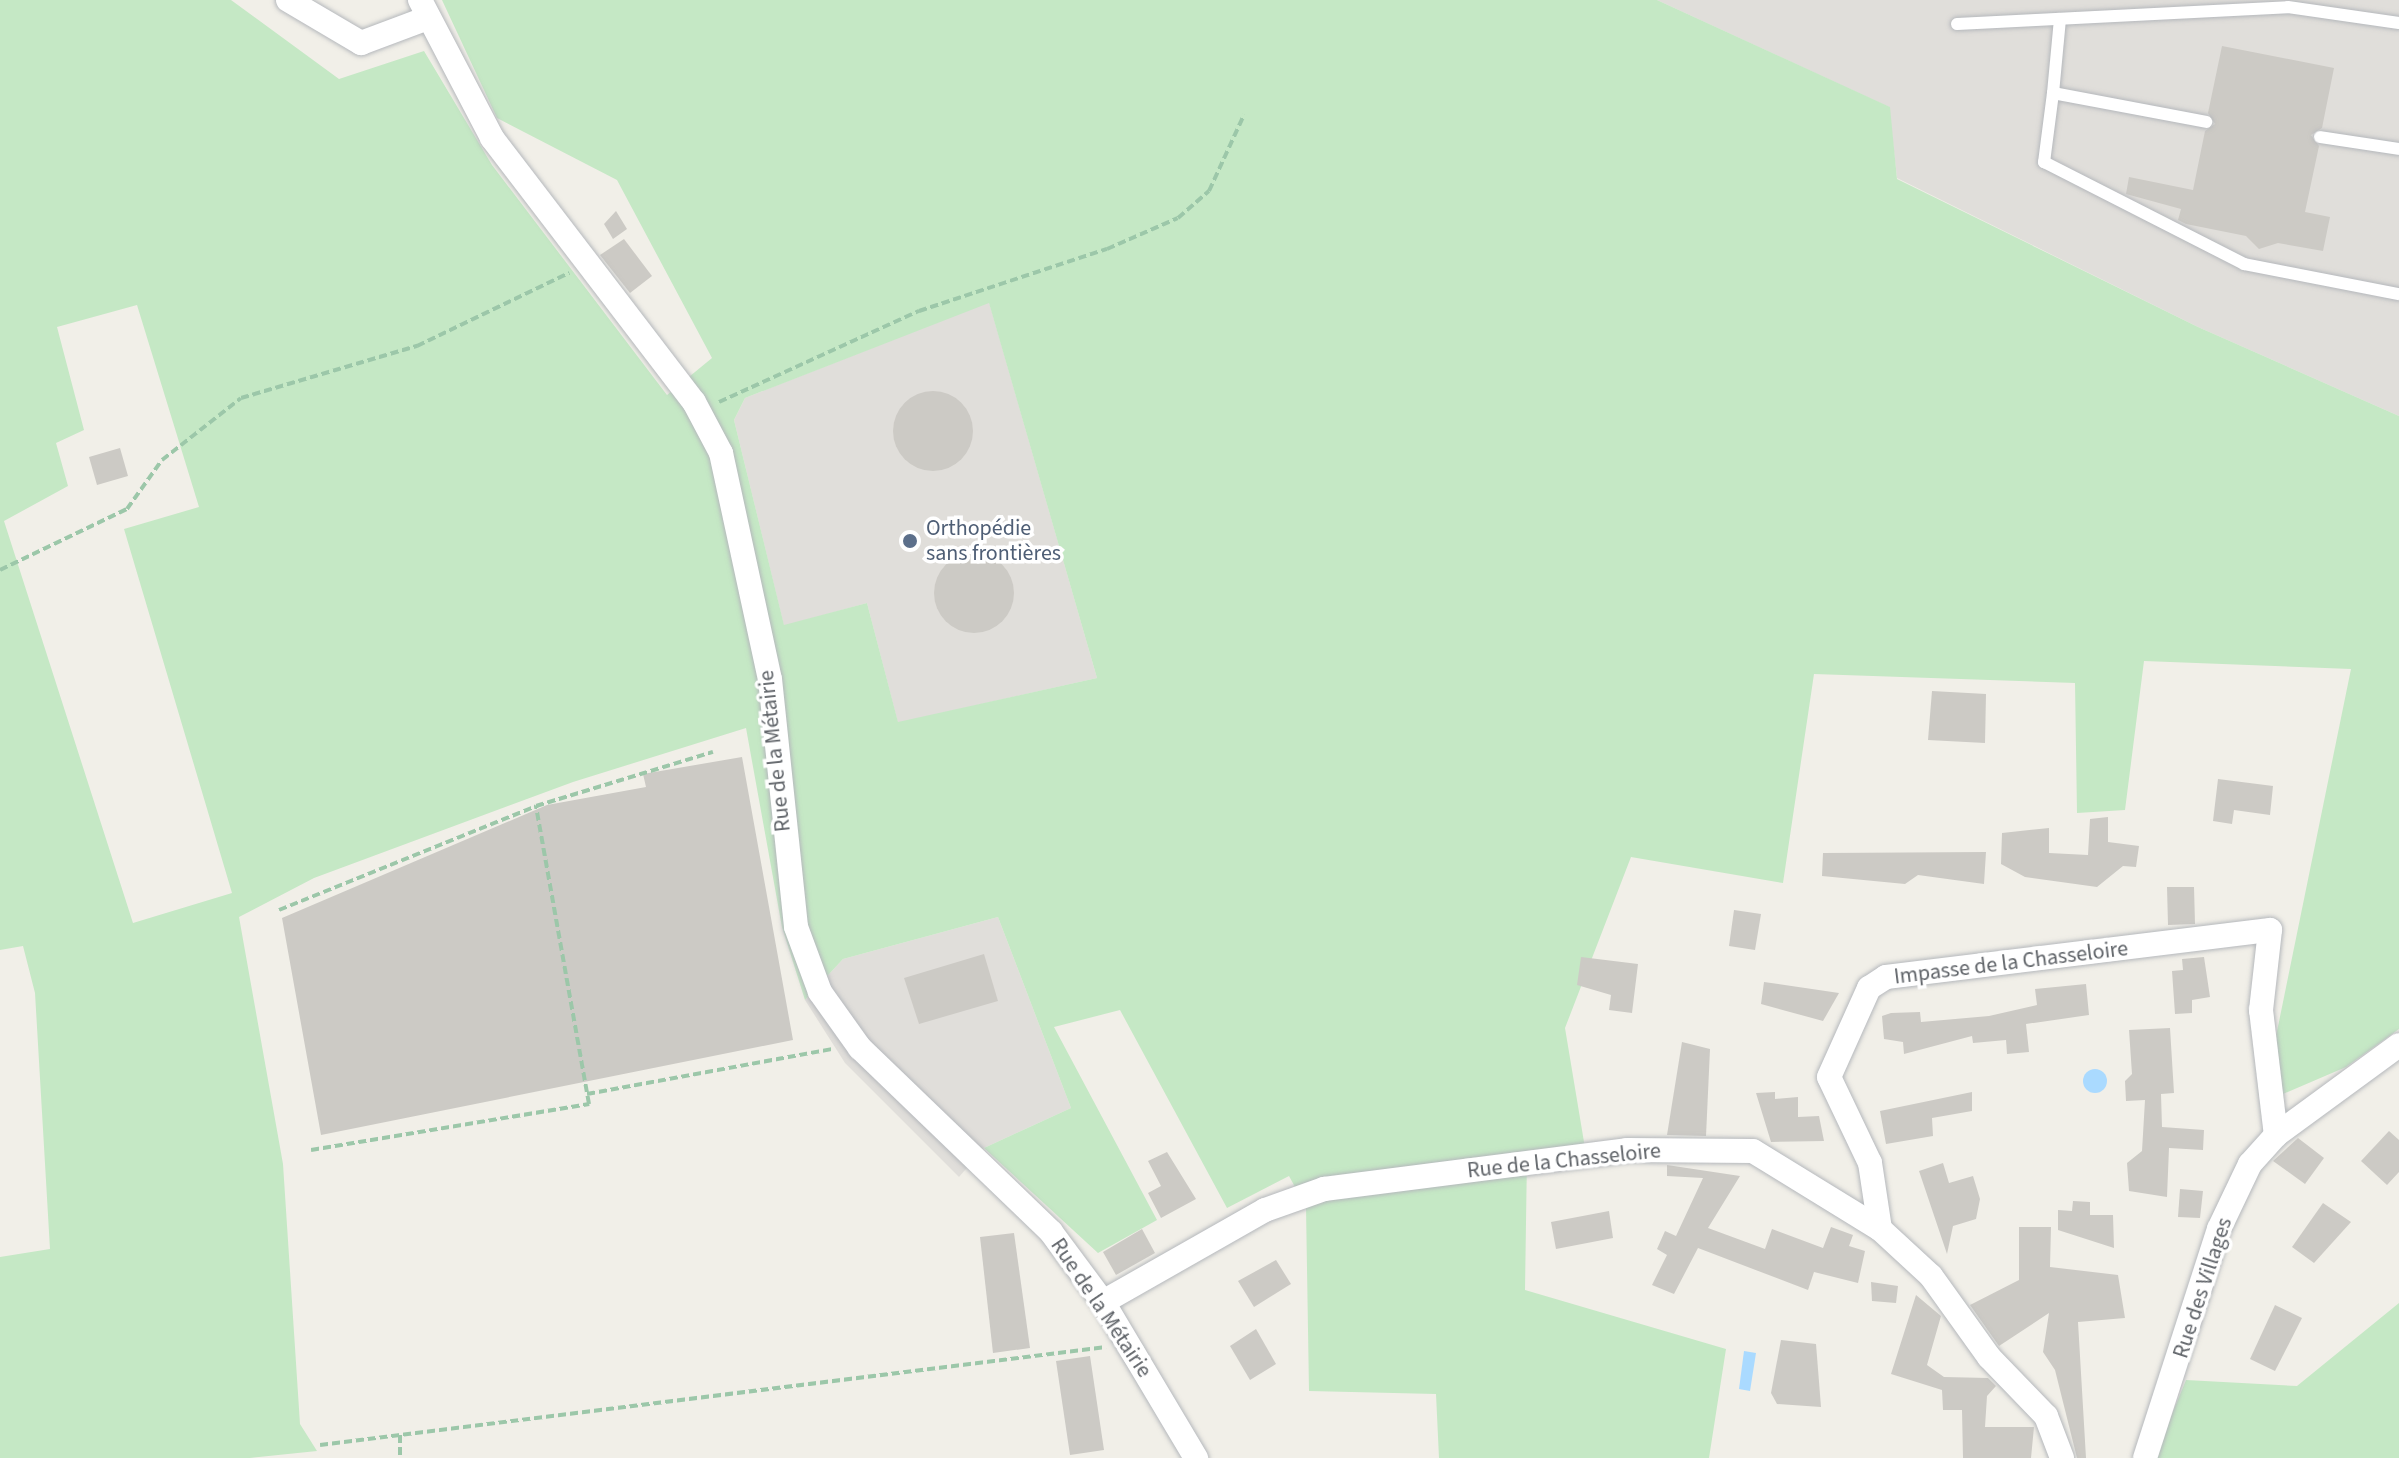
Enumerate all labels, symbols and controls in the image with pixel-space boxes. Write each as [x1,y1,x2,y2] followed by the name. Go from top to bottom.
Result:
[926,515,1061,566] place label: Orthopédie sans frontières
[901,532,919,550] marker: Orthopédie sans frontières
[753,669,797,833] street label: Rue de la Métairie
[1892,936,2130,990] street label: Impasse de la Chasseloire
[1466,1138,1662,1184] street label: Rue de la Chasseloire
[2168,1214,2238,1362] street label: Rue des Villages
[1045,1233,1157,1383] street label: Rue de la Métairie

